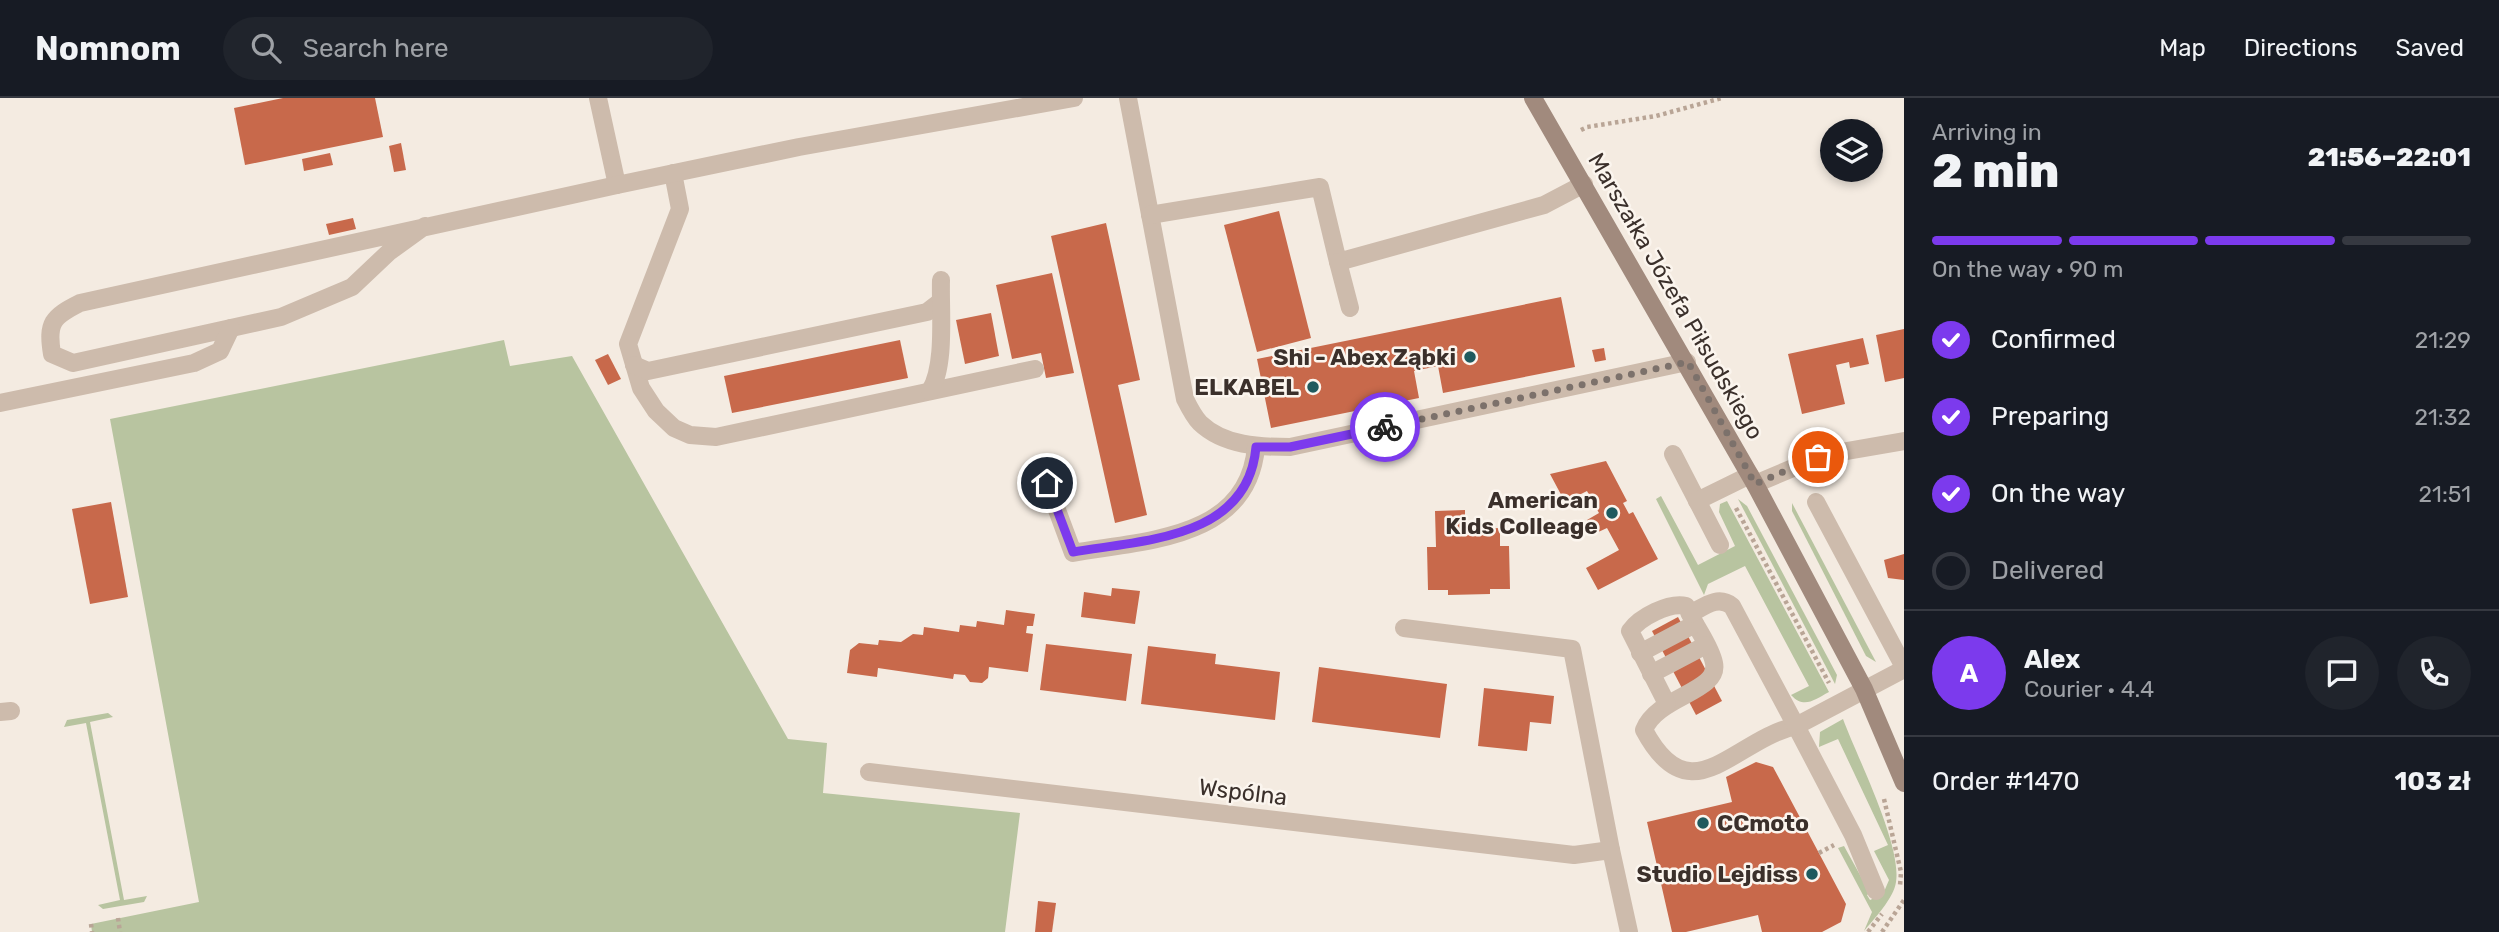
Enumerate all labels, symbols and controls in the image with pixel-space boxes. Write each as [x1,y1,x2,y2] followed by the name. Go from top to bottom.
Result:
[223,17,713,80] search box
[35,29,181,68] text: Nomnom
[247,29,285,67] icon: search
[303,33,449,64] text: Search here
[2159,34,2206,62] text: Map
[2244,34,2357,62] text: Directions
[2395,34,2464,62] text: Saved
[1932,118,2042,146] text: Arriving in
[1820,119,1883,182] map controls
[1820,119,1883,182] button: layers
[2308,142,2471,173] text: 21:56–22:01
[1932,144,2059,199] text: 2 min
[1582,148,1770,444] street label: Marszałka Józefa Piłsudskiego
[1932,255,2123,283] text: On the way · 90 m
[1932,321,1970,359] icon: check
[1991,324,2116,355] text: Confirmed
[2415,326,2471,354] text: 21:29
[1273,343,1456,371] place label: Shi - Abex Ząbki
[1462,349,1478,365] marker: Shi - Abex Ząbki
[1194,373,1299,401] place label: ELKABEL
[1305,379,1321,395] marker: ELKABEL
[1350,392,1420,462] courier
[1932,398,1970,436] icon: check
[1991,401,2109,432] text: Preparing
[2414,403,2471,431] text: 21:32
[1366,408,1404,446] icon: bike
[1788,427,1848,487] pin
[1799,438,1837,476] icon: bag
[1017,453,1077,513] pin
[1028,464,1066,502] icon: home
[1932,475,1970,513] icon: check
[1991,478,2125,509] text: On the way
[2419,480,2471,508] text: 21:51
[1445,486,1598,540] place label: American Kids Colleage
[1604,505,1620,521] marker: American Kids Colleage
[1991,555,2104,586] text: Delivered
[2305,636,2379,710] button: chat
[2397,636,2471,710] button: phone
[2024,644,2080,675] text: Alex
[1960,658,1978,689] text: A
[2024,675,2154,703] text: Courier · 4.4
[1932,766,2080,797] text: Order #1470
[2394,766,2471,797] text: 103 zł
[1197,773,1289,811] street label: Wspólna
[1717,809,1809,837] place label: CCmoto
[1695,815,1711,831] marker: CCmoto
[1636,860,1798,888] place label: Studio Lejdiss
[1804,866,1820,882] marker: Studio Lejdiss

